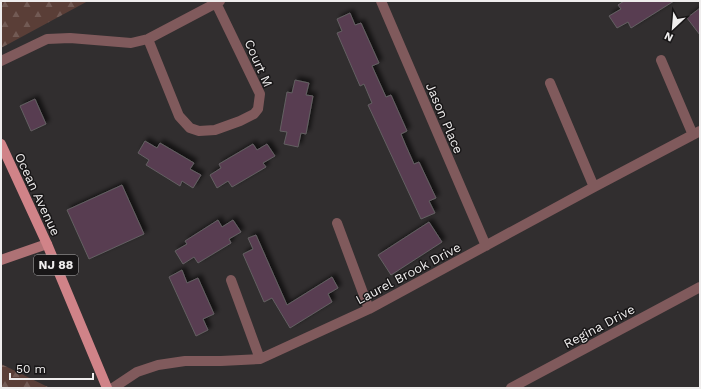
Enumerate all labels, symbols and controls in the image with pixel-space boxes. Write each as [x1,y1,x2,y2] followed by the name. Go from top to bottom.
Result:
[653,8,693,48] north arrow
[662,29,675,44] text: N
[241,37,276,89] street label: Court M
[423,80,466,156] street label: Jason Place
[12,150,63,238] street label: Ocean Avenue
[353,239,463,307] street label: Laurel Brook Drive
[34,255,78,275] road number: NJ 88
[561,301,637,351] street label: Regina Drive
[10,355,93,381] scale bar
[16,362,46,376] text: 50 m

